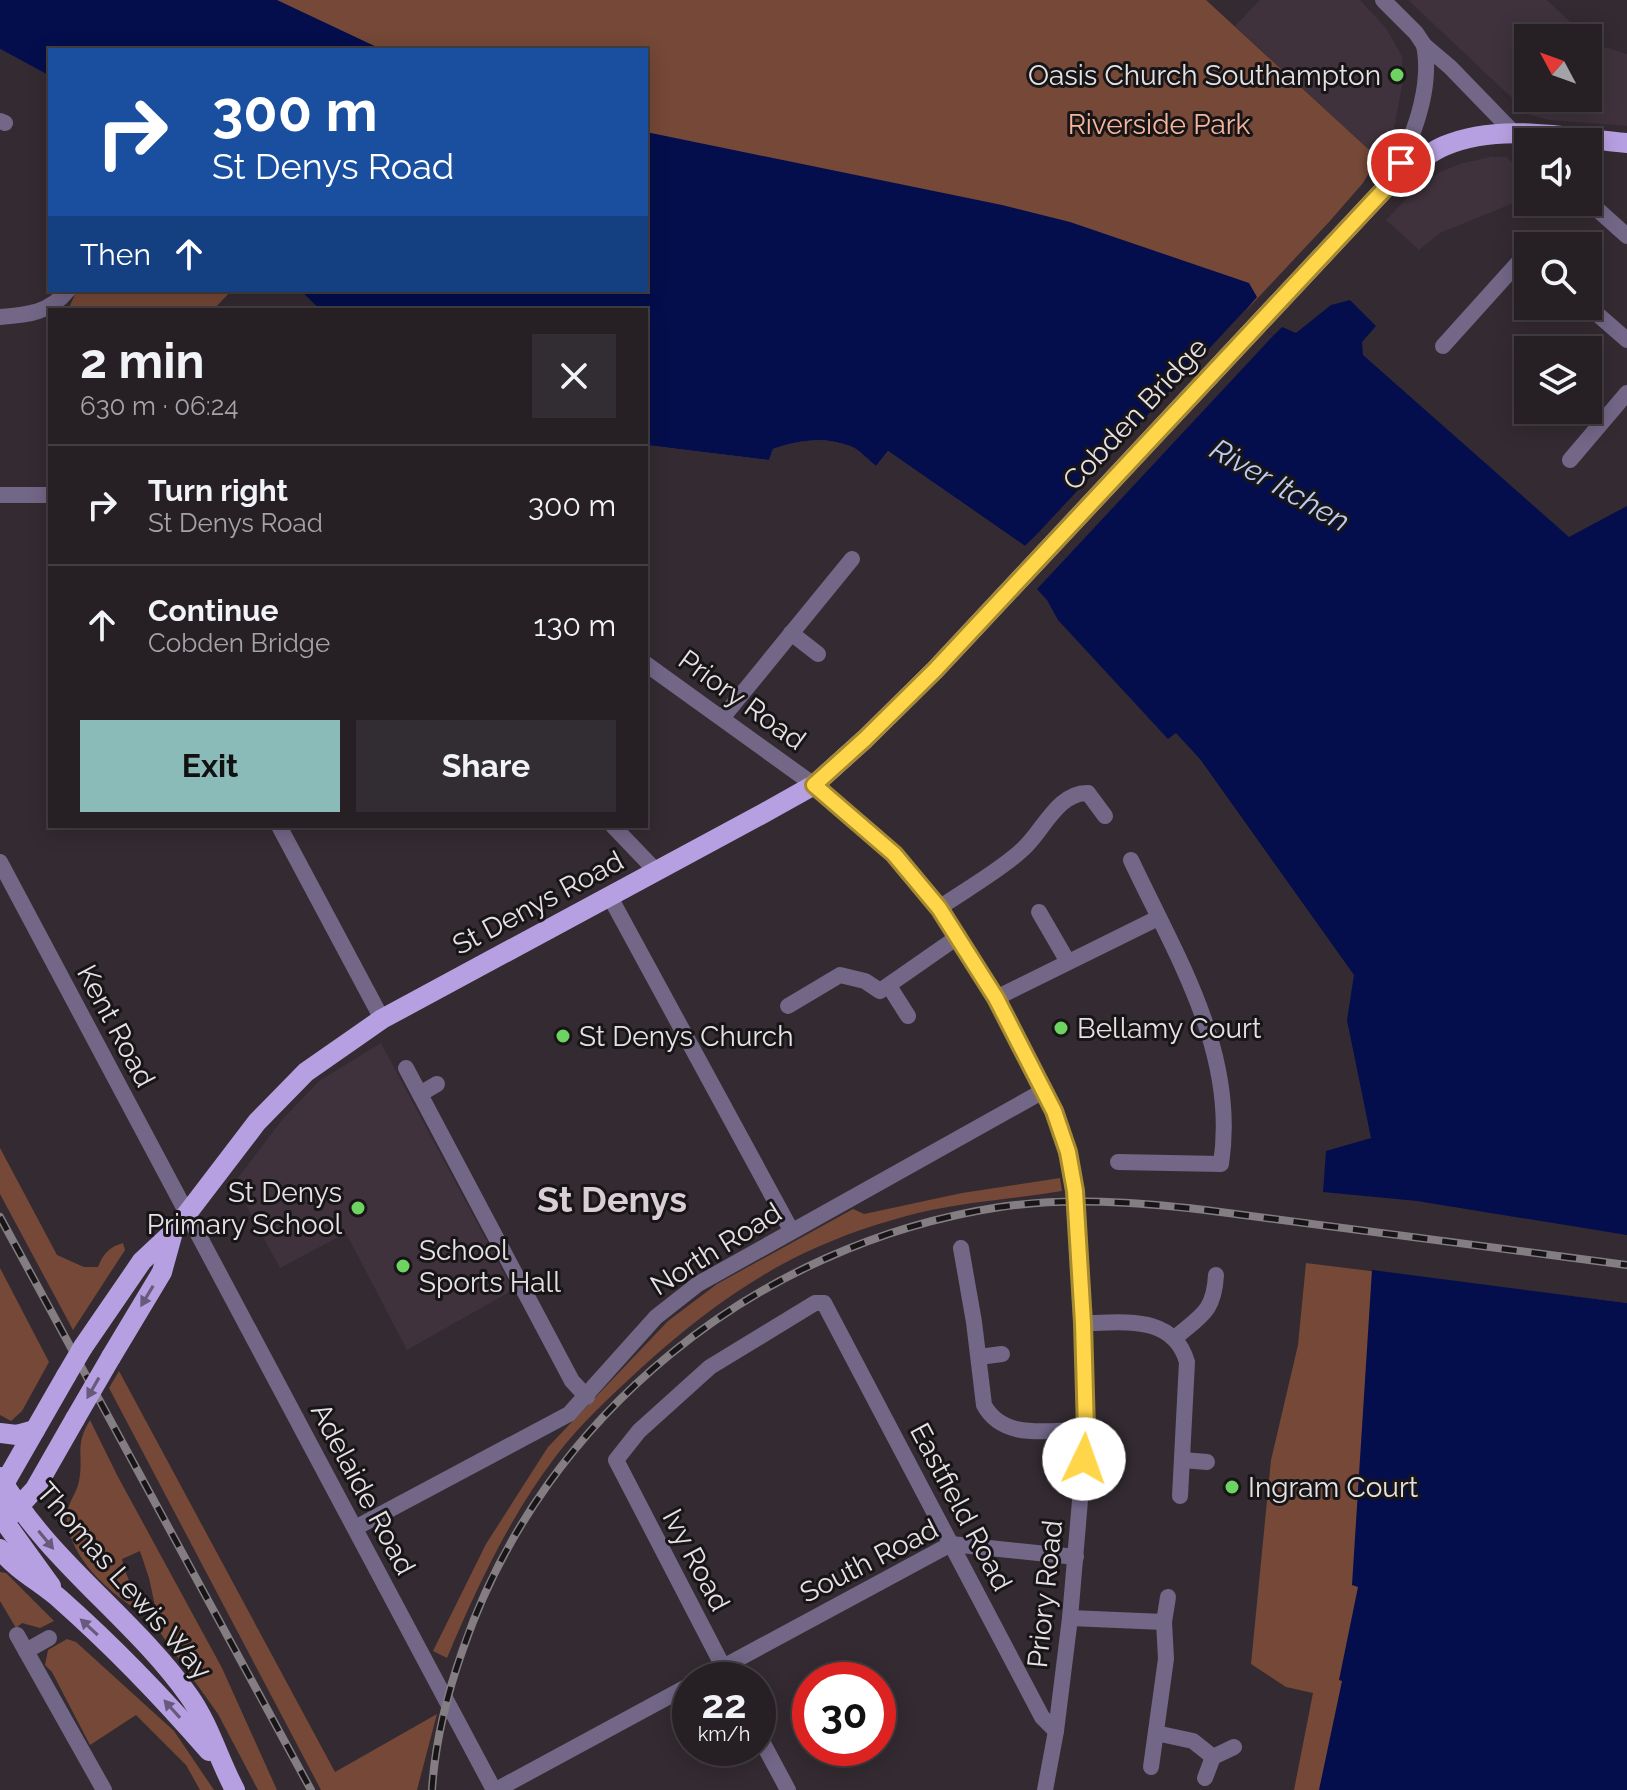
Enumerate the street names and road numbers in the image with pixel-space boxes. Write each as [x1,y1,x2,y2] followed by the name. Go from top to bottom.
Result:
[1056,331,1214,497] street label: Cobden Bridge
[672,643,812,757] street label: Priory Road
[447,844,629,962] street label: St Denys Road
[70,959,162,1093] street label: Kent Road
[645,1196,787,1302] street label: North Road
[304,1398,422,1580] street label: Adelaide Road
[903,1418,1019,1596] street label: Eastfield Road
[29,1476,219,1686] street label: Thomas Lewis Way
[655,1503,737,1617] street label: Ivy Road
[795,1512,943,1610] street label: South Road
[1021,1518,1069,1670] street label: Priory Road

